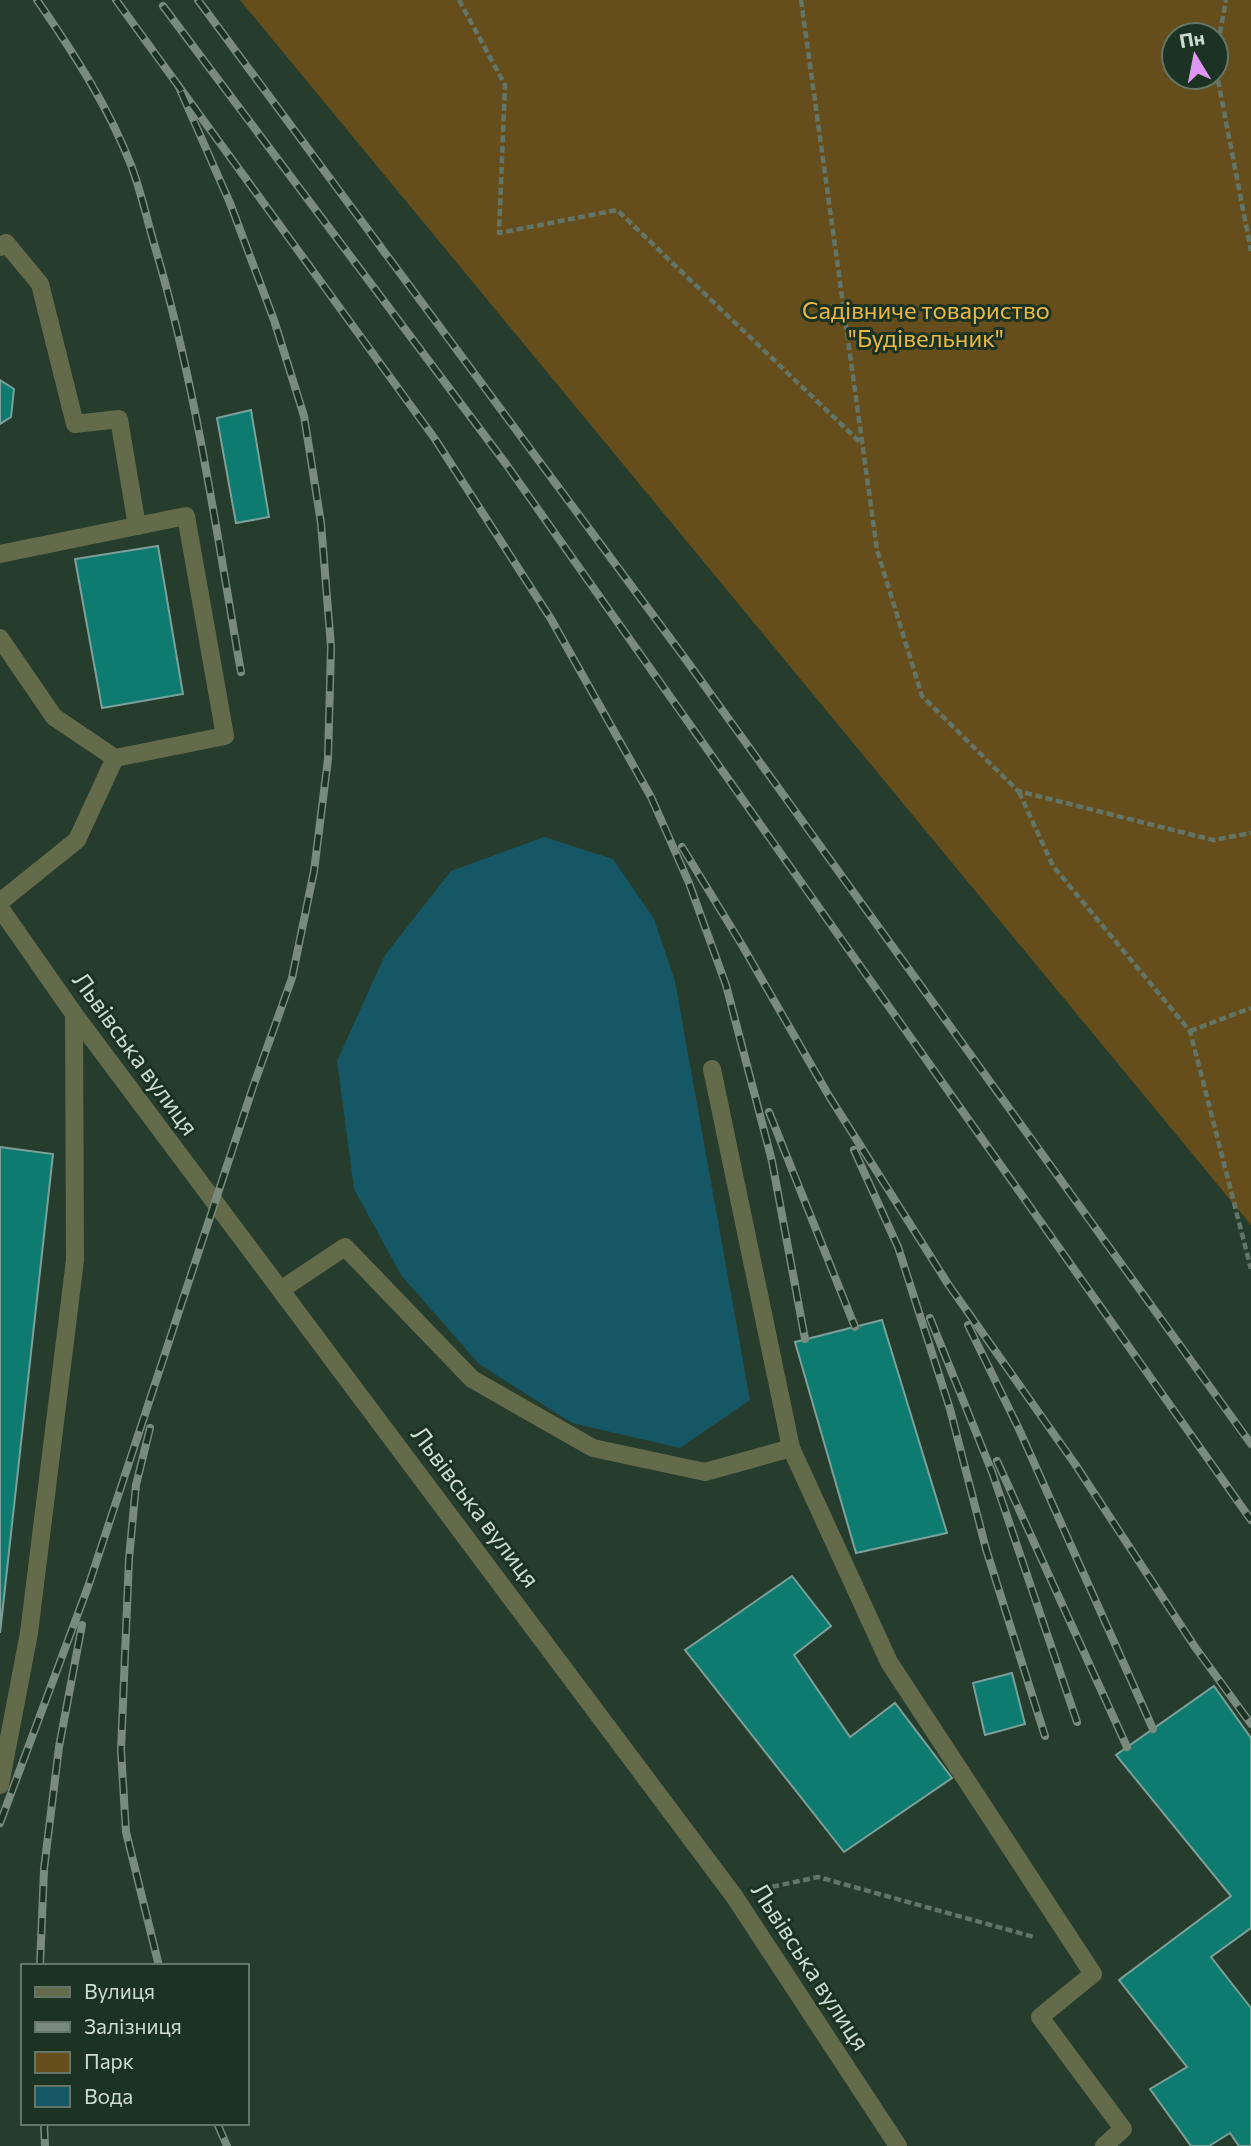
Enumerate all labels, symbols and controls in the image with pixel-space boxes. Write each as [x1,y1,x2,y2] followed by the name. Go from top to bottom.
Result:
[1160,21,1230,91] north arrow
[1178,25,1206,52] text: Пн
[802,295,1050,352] park label: Садівниче товариство "Будівельник"
[67,966,205,1140] street label: Львівська вулиця
[406,1420,546,1593] street label: Львівська вулиця
[746,1877,876,2056] street label: Львівська вулиця
[21,1964,248,2125] legend
[84,1978,155,2003] text: Вулиця
[84,2013,182,2038] text: Залізниця
[84,2048,134,2073] text: Парк
[84,2083,133,2108] text: Вода

